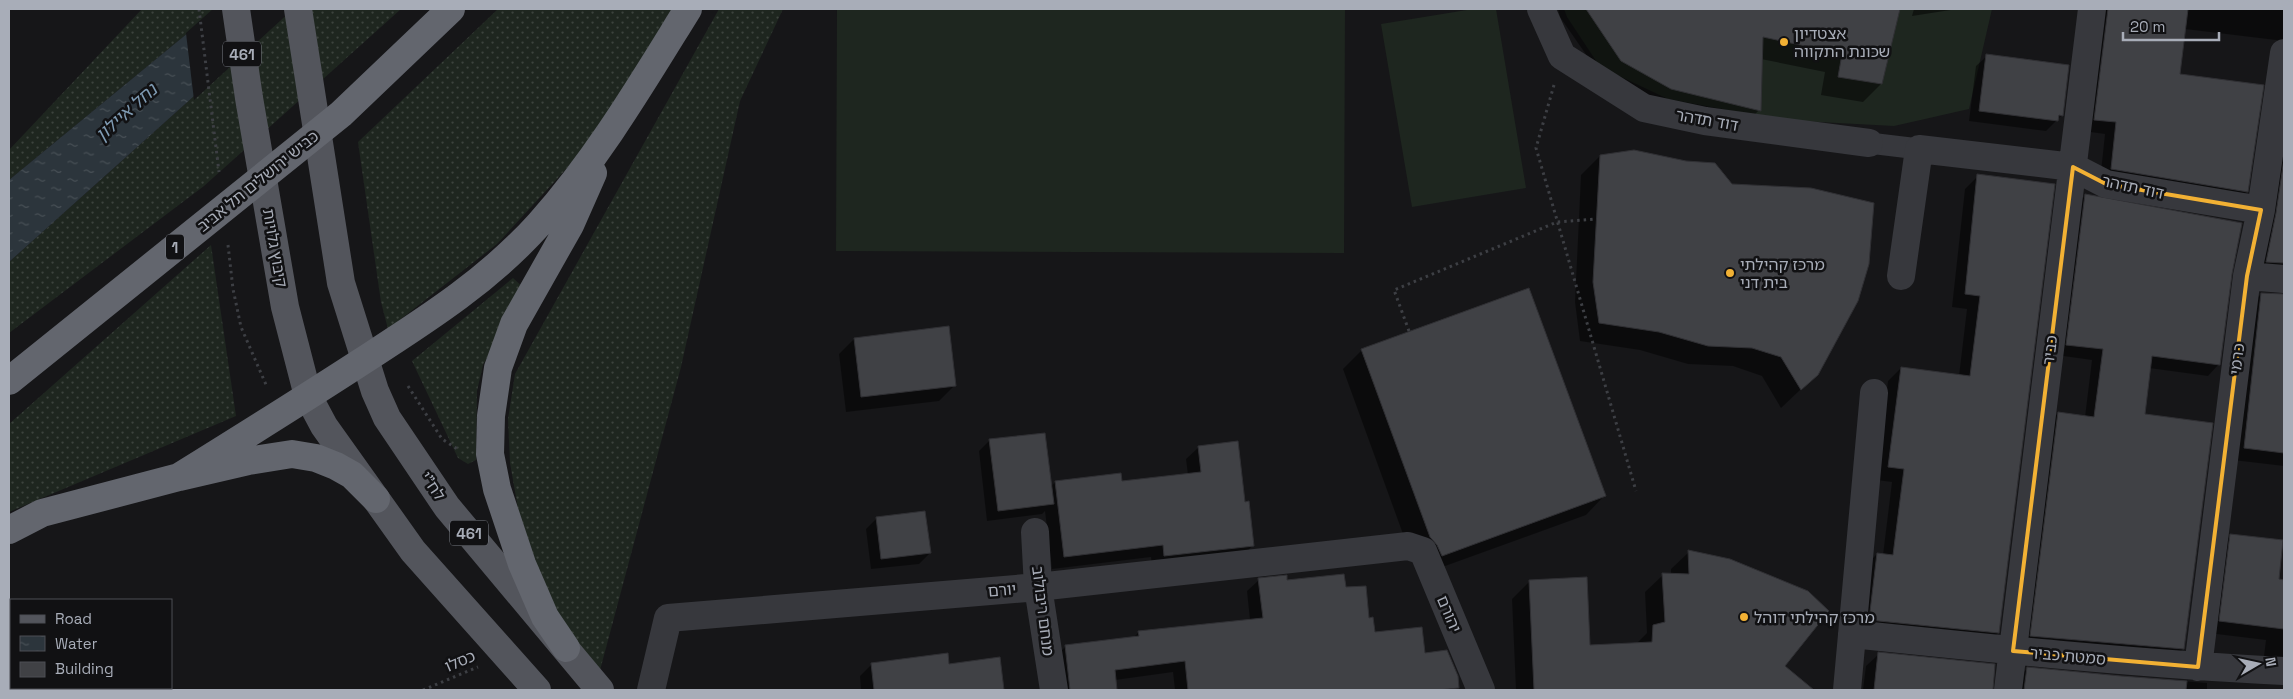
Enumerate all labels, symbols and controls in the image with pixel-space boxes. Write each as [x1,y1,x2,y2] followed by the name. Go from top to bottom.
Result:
[2123,10,2219,42] scale bar
[2130,17,2165,36] text: 20 m
[1794,23,1890,62] place label: אצטדיון שכונת התקווה
[1778,36,1790,48] marker: אצטדיון שכונת התקווה
[223,42,261,66] road number: 461
[90,78,162,146] water label: נחל איילון
[1674,104,1740,136] street label: דוד תדהר
[193,126,323,236] street label: כביש ירושלים תל אביב
[2100,170,2166,204] street label: דוד תדהר
[258,207,292,289] street label: קיבוץ גלויות
[166,234,184,260] road number: 1
[1740,254,1825,293] place label: מרכז קהילתי בית דני
[1724,267,1736,279] marker: מרכז קהילתי בית דני
[2038,334,2062,366] street label: כביר
[2225,342,2249,376] street label: כרמי
[416,467,450,505] street label: לח"י
[450,520,488,546] road number: 461
[1027,565,1059,657] street label: מנחם ריבולוב
[987,578,1017,602] street label: יורם
[1432,592,1466,636] street label: יהורם
[10,599,172,689] legend
[1754,607,1875,628] place label: מרכז קהילתי דוהל
[55,609,92,628] text: Road
[1738,611,1750,623] marker: מרכז קהילתי דוהל
[55,634,98,653] text: Water
[2233,639,2283,689] north arrow
[2029,642,2107,670] street label: סמטת כביר
[441,645,479,677] street label: כסלו
[2261,656,2280,668] text: N
[55,659,114,678] text: Building

